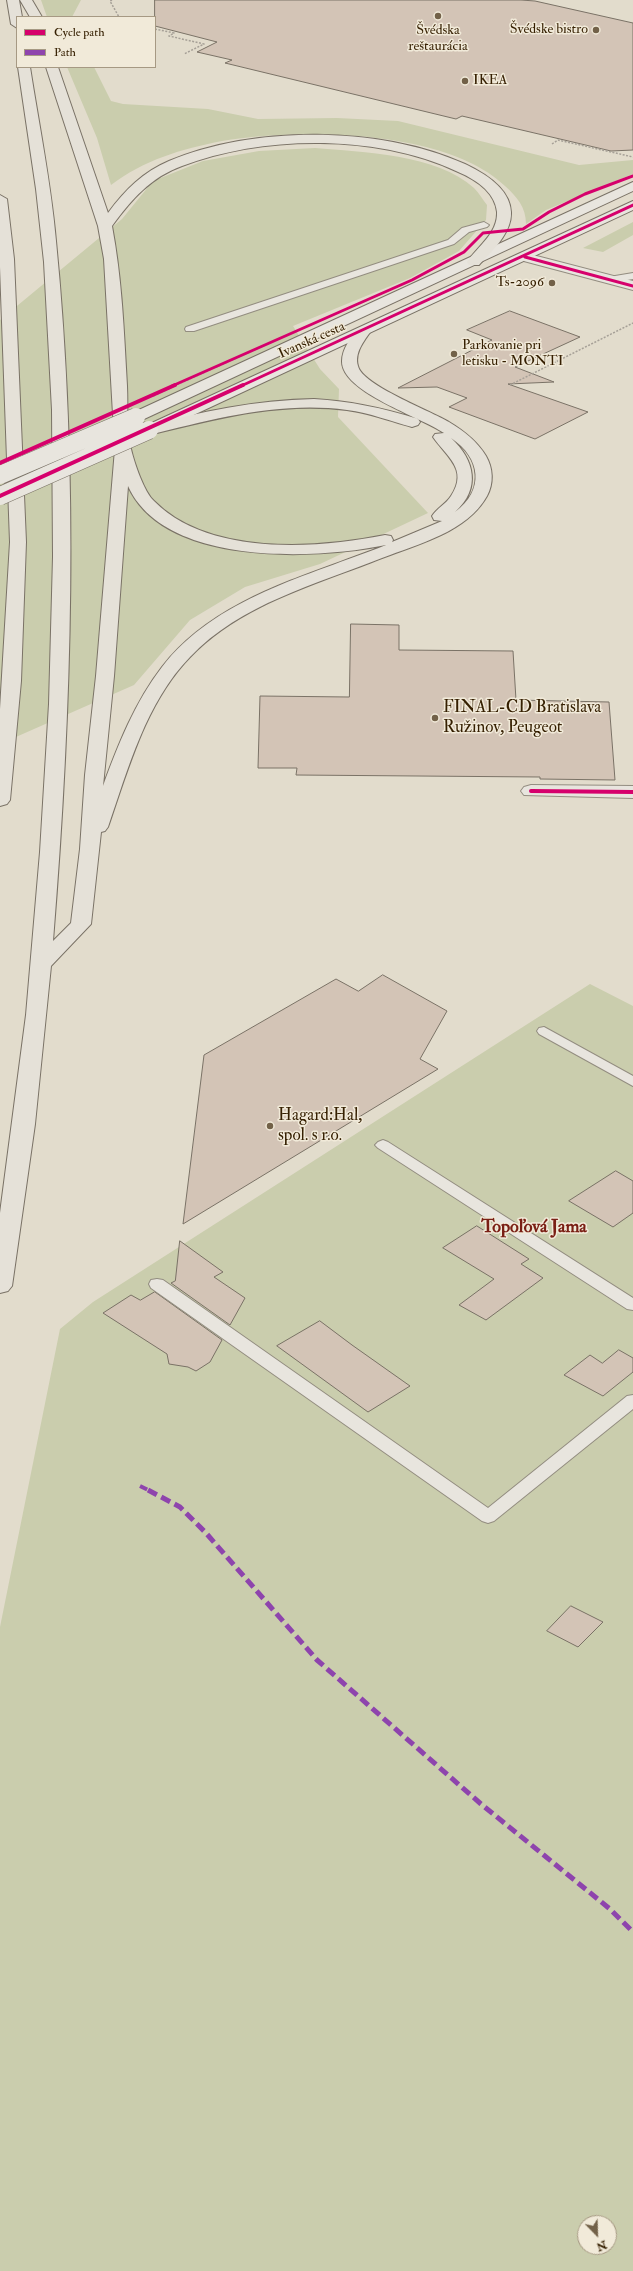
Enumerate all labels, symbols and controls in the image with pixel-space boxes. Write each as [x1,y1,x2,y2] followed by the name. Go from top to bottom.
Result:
[433,11,443,21] marker: Švédska reštaurácia
[16,16,156,68] legend
[510,22,588,38] place label: Švédske bistro
[408,23,468,56] place label: Švédska reštaurácia
[54,25,104,40] text: Cycle path
[591,25,601,35] marker: Švédske bistro
[54,45,76,60] text: Path
[473,73,507,89] place label: IKEA
[460,76,470,86] marker: IKEA
[496,275,544,291] place label: Ts-2096
[547,278,557,288] marker: Ts-2096
[276,319,348,363] street label: Ivanská cesta
[462,338,563,370] place label: Parkovanie pri letisku - MONTI
[449,349,459,359] marker: Parkovanie pri letisku - MONTI
[443,698,601,738] place label: FINAL-CD Bratislava Ružinov, Peugeot
[430,713,440,723] marker: FINAL-CD Bratislava Ružinov, Peugeot
[278,1106,362,1146] place label: Hagard:Hal, spol. s r.o.
[265,1121,275,1131] marker: Hagard:Hal, spol. s r.o.
[481,1217,587,1239] district label: Topoľová Jama
[577,2215,617,2255] north arrow
[594,2238,609,2253] text: N

